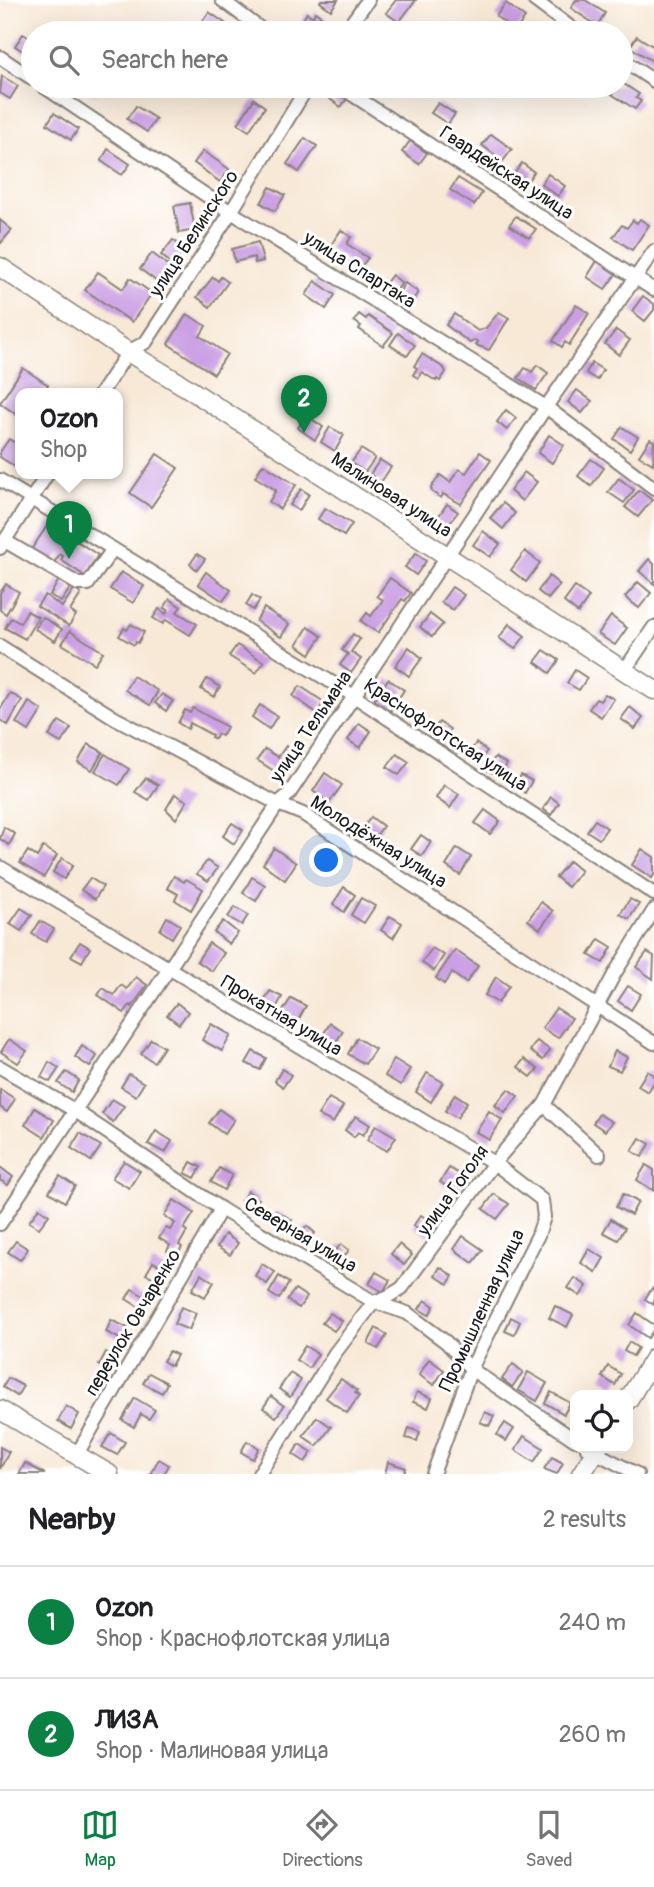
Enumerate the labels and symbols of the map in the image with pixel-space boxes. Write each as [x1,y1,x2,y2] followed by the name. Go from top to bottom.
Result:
[435,121,578,225] street label: Гвардейская улица
[143,166,244,302] street label: улица Белинского
[298,225,420,314] street label: улица Спартака
[281,375,327,433] pin: 2
[327,447,456,543] street label: Малиновая улица
[46,501,92,559] pin: 1
[264,666,357,788] street label: улица Тельмана
[359,673,532,797] street label: Краснофлотская улица
[306,790,451,894] street label: Молодёжная улица
[309,843,343,877] your location
[216,970,347,1062] street label: Прокатная улица
[411,1140,494,1241] street label: улица Гоголя
[240,1192,361,1278] street label: Северная улица
[434,1225,530,1395] street label: Промышленная улица
[79,1245,186,1400] street label: переулок Овчаренко

